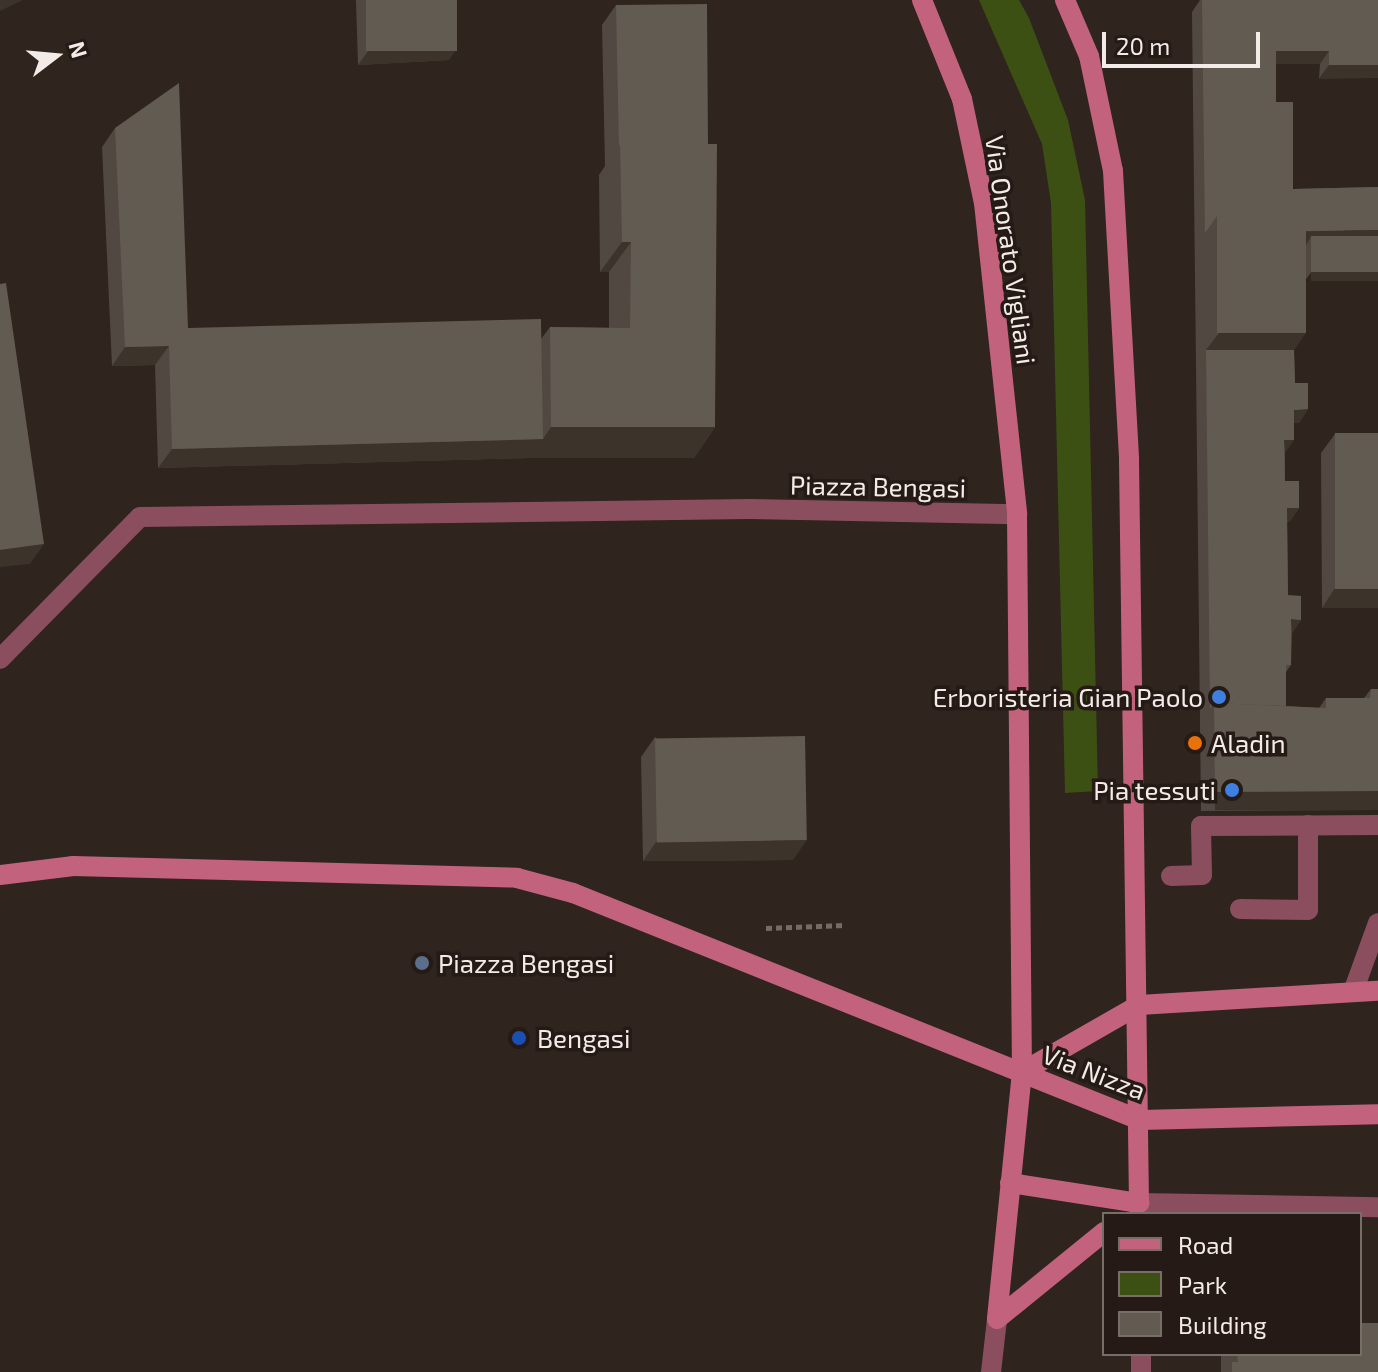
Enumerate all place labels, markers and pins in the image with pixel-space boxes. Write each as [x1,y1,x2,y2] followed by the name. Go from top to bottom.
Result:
[933,681,1203,713] place label: Erboristeria Gian Paolo
[1210,688,1228,706] marker: Erboristeria Gian Paolo
[1211,727,1286,759] place label: Aladin
[1186,734,1204,752] marker: Aladin
[1093,774,1216,806] place label: Pia tessuti
[1223,781,1241,799] marker: Pia tessuti
[438,947,614,979] place label: Piazza Bengasi
[413,954,431,972] marker: Piazza Bengasi
[537,1022,630,1054] place label: Bengasi
[508,1027,530,1049] marker: Bengasi

